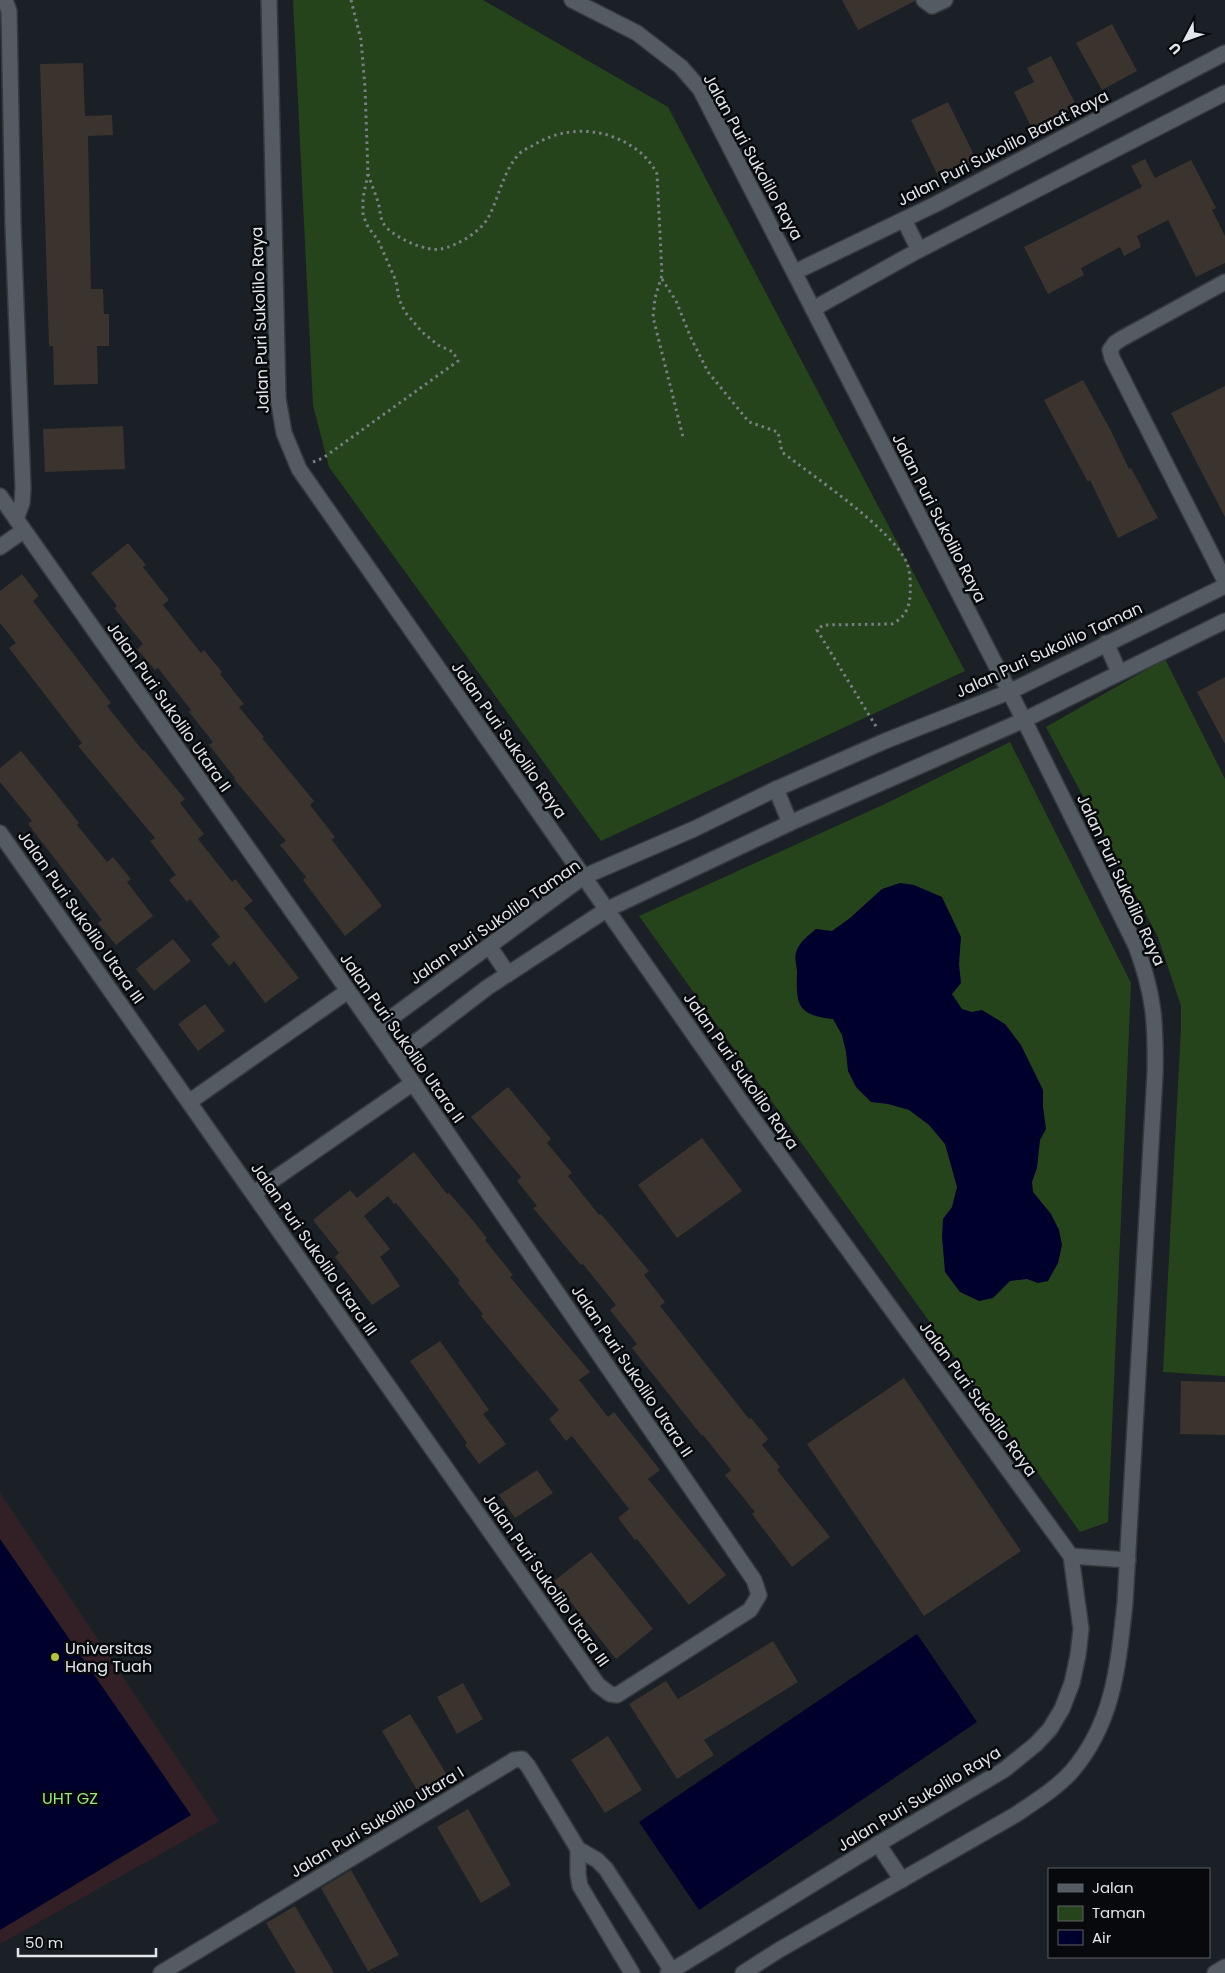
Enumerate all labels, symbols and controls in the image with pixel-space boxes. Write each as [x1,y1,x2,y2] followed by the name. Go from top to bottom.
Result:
[1160,15,1210,65] north arrow
[1164,38,1186,59] text: U
[698,70,808,244] street label: Jalan Puri Sukolilo Raya
[893,85,1113,211] street label: Jalan Puri Sukolilo Barat Raya
[245,226,275,414] street label: Jalan Puri Sukolilo Raya
[886,429,992,607] street label: Jalan Puri Sukolilo Raya
[952,597,1146,703] street label: Jalan Puri Sukolilo Taman
[101,617,237,797] street label: Jalan Puri Sukolilo Utara II
[446,657,572,823] street label: Jalan Puri Sukolilo Raya
[1071,790,1171,970] street label: Jalan Puri Sukolilo Raya
[12,826,150,1008] street label: Jalan Puri Sukolilo Utara III
[405,854,585,990] street label: Jalan Puri Sukolilo Taman
[334,948,470,1128] street label: Jalan Puri Sukolilo Utara II
[678,988,804,1154] street label: Jalan Puri Sukolilo Raya
[245,1158,383,1340] street label: Jalan Puri Sukolilo Utara III
[566,1280,698,1462] street label: Jalan Puri Sukolilo Utara II
[914,1317,1042,1481] street label: Jalan Puri Sukolilo Raya
[477,1489,615,1671] street label: Jalan Puri Sukolilo Utara III
[65,1637,152,1678] place label: Universitas Hang Tuah
[49,1651,61,1663] marker: Universitas Hang Tuah
[833,1741,1005,1857] street label: Jalan Puri Sukolilo Raya
[286,1761,468,1883] street label: Jalan Puri Sukolilo Utara I
[42,1787,98,1810] park label: UHT GZ
[1048,1868,1210,1958] legend
[1092,1877,1134,1898] text: Jalan
[1092,1902,1145,1923] text: Taman
[18,1926,155,1958] scale bar
[1092,1927,1112,1948] text: Air
[25,1932,63,1953] text: 50 m

